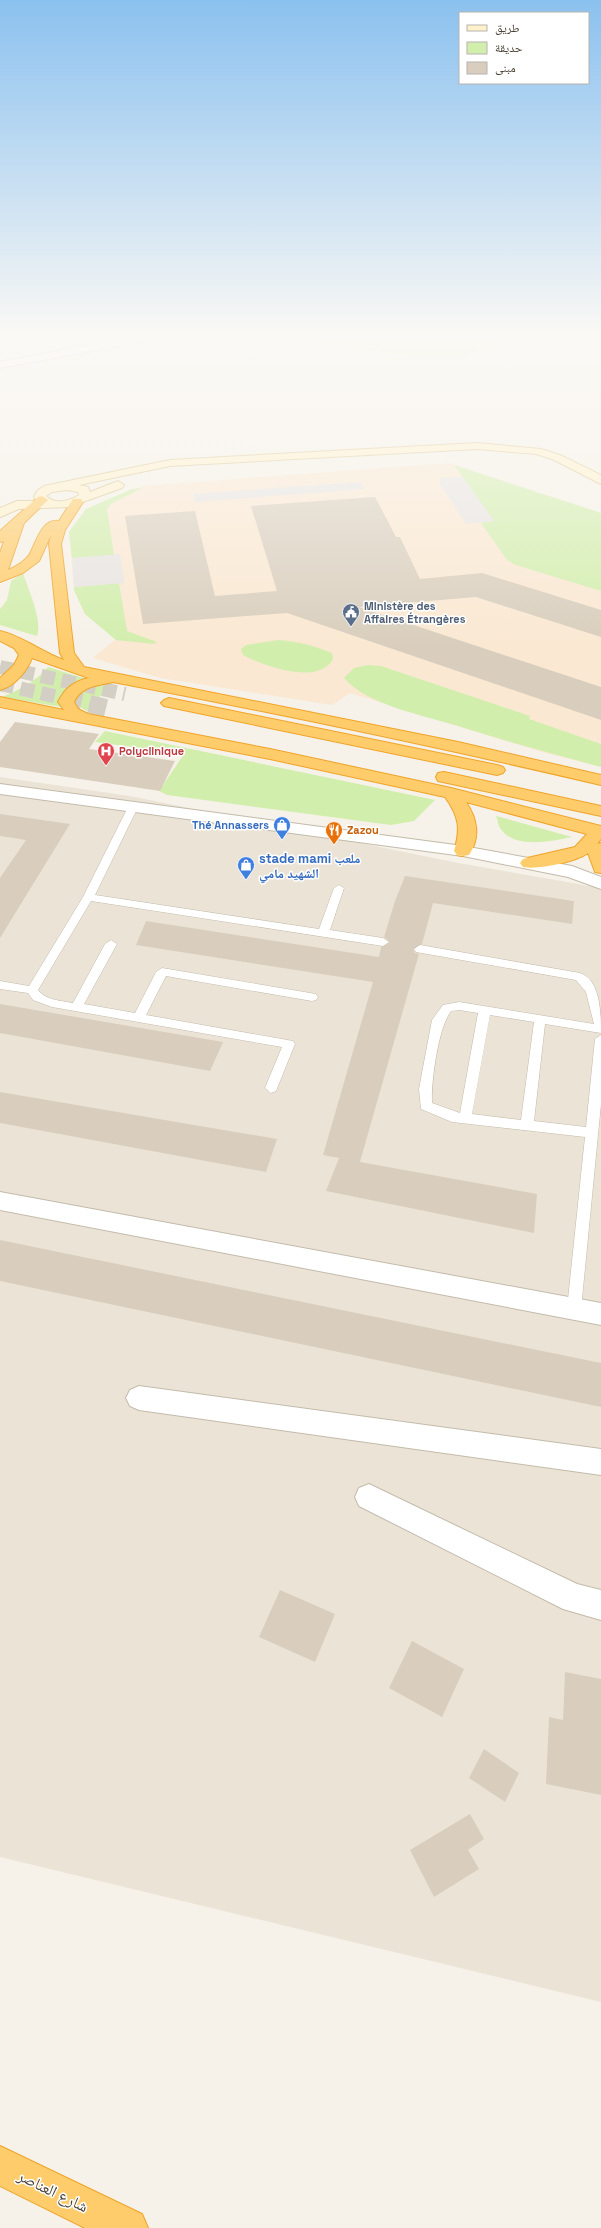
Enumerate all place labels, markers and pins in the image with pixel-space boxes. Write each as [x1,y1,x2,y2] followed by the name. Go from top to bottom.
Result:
[364,599,466,626] place label: Ministère des Affaires Étrangères
[341,602,361,627] public building icon: Ministère des Affaires Étrangères
[96,741,116,766] hospital icon: Polyclinique
[119,744,184,758] place label: Polyclinique
[272,815,292,840] shop icon: Thé Annassers
[192,818,269,832] place label: Thé Annassers
[324,820,344,845] restaurant icon: Zazou
[347,823,379,837] place label: Zazou
[259,850,360,884] place label: stade mami ملعب الشهيد مامي
[236,855,256,880] shop icon: stade mami ملعب الشهيد مامي

